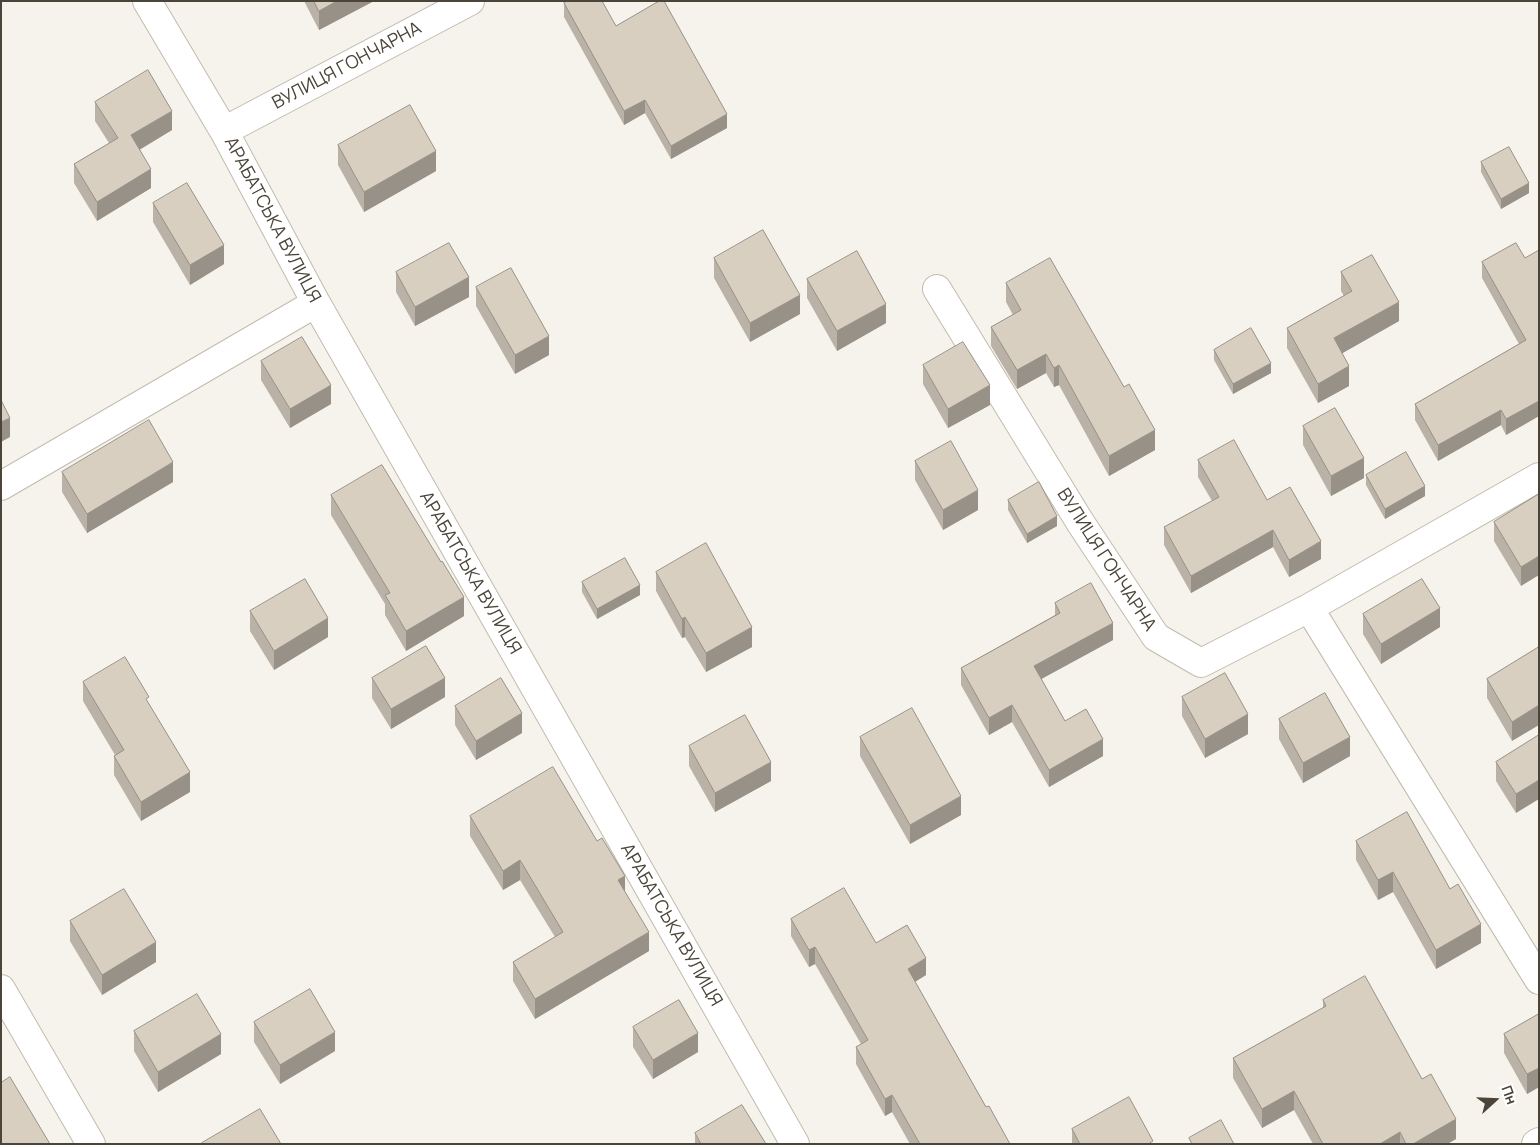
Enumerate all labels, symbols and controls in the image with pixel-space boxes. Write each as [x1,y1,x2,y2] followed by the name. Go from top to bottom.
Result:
[269,18,425,114] street label: ВУЛИЦЯ ГОНЧАРНА
[219,134,325,306] street label: АРАБАТСЬКА ВУЛИЦЯ
[1052,485,1160,635] street label: ВУЛИЦЯ ГОНЧАРНА
[415,488,525,658] street label: АРАБАТСЬКА ВУЛИЦЯ
[616,840,726,1010] street label: АРАБАТСЬКА ВУЛИЦЯ
[1470,1075,1520,1125] north arrow
[1497,1083,1522,1107] text: Пн

